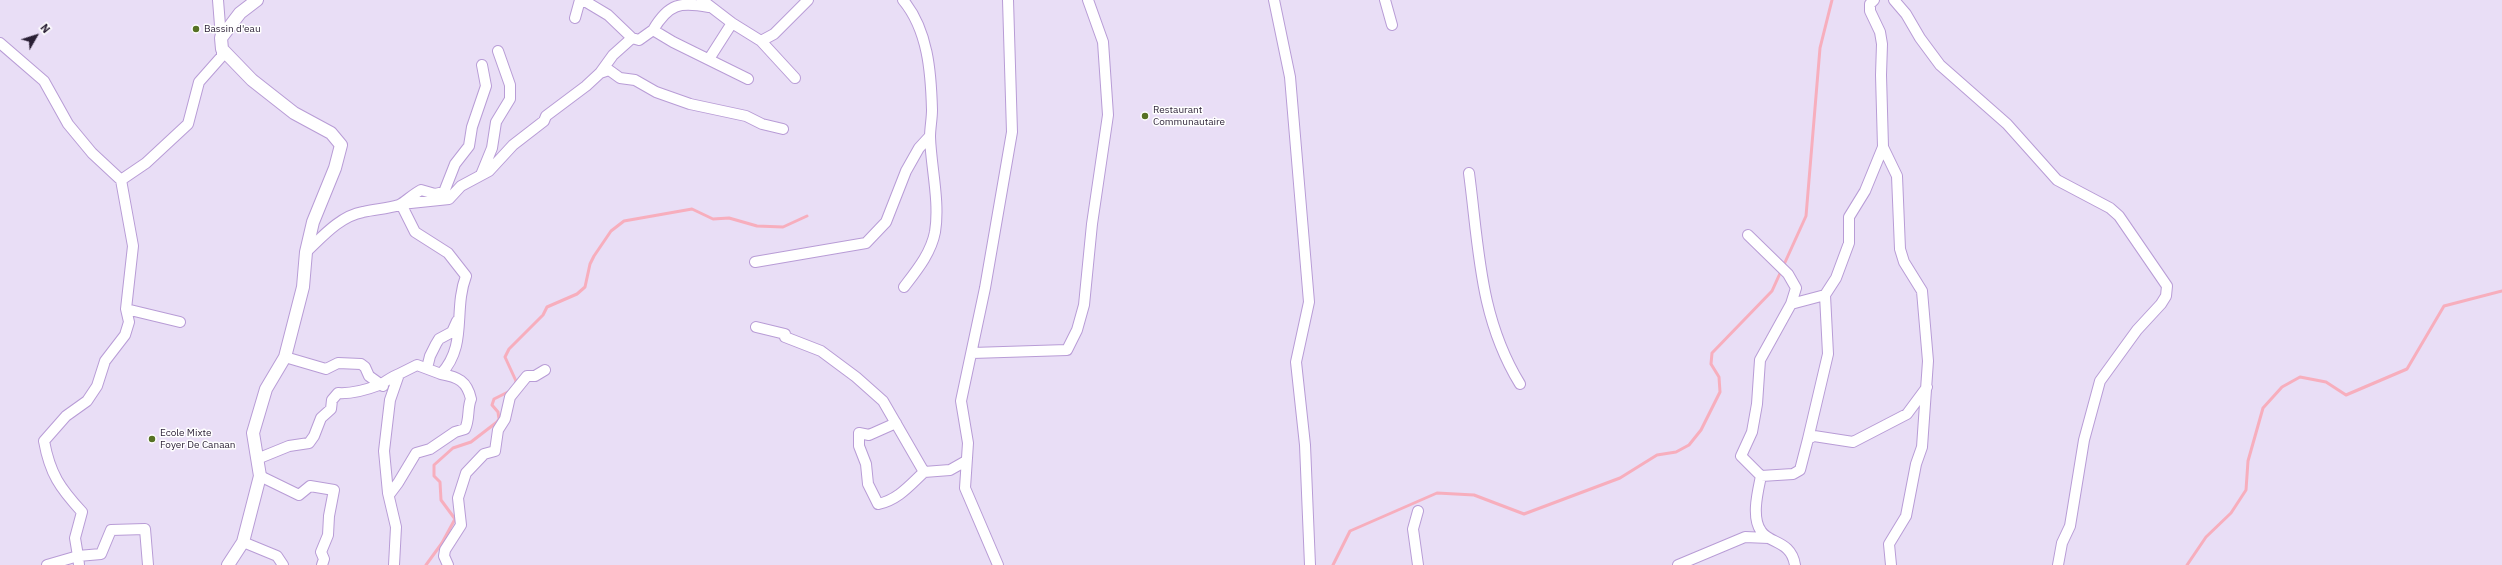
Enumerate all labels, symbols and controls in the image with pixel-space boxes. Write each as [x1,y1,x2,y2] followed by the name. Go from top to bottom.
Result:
[16,16,56,56] north arrow
[37,21,53,36] text: N
[204,23,261,35] place label: Bassin d'eau
[191,24,201,34] marker: Bassin d'eau
[1153,104,1225,128] place label: Restaurant Communautaire
[1140,111,1150,121] marker: Restaurant Communautaire
[160,427,235,450] place label: Ecole Mixte Foyer De Canaan
[147,434,157,444] marker: Ecole Mixte Foyer De Canaan

